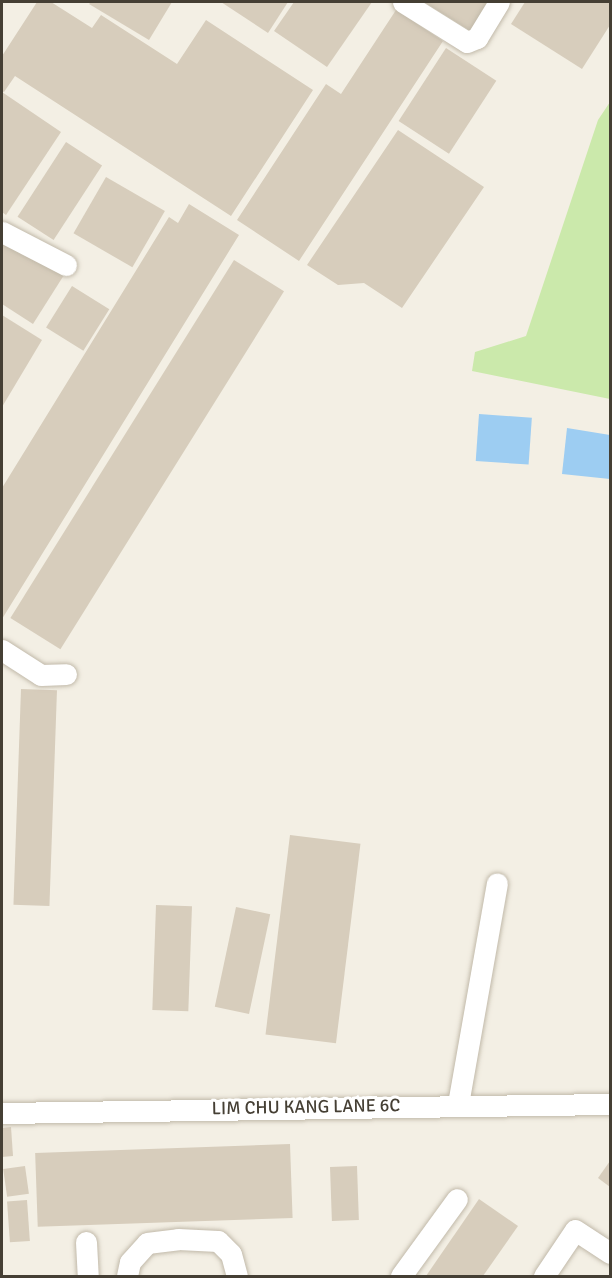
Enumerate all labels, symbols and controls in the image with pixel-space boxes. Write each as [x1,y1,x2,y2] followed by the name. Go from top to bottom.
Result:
[211,1095,401,1119] street label: LIM CHU KANG LANE 6C

